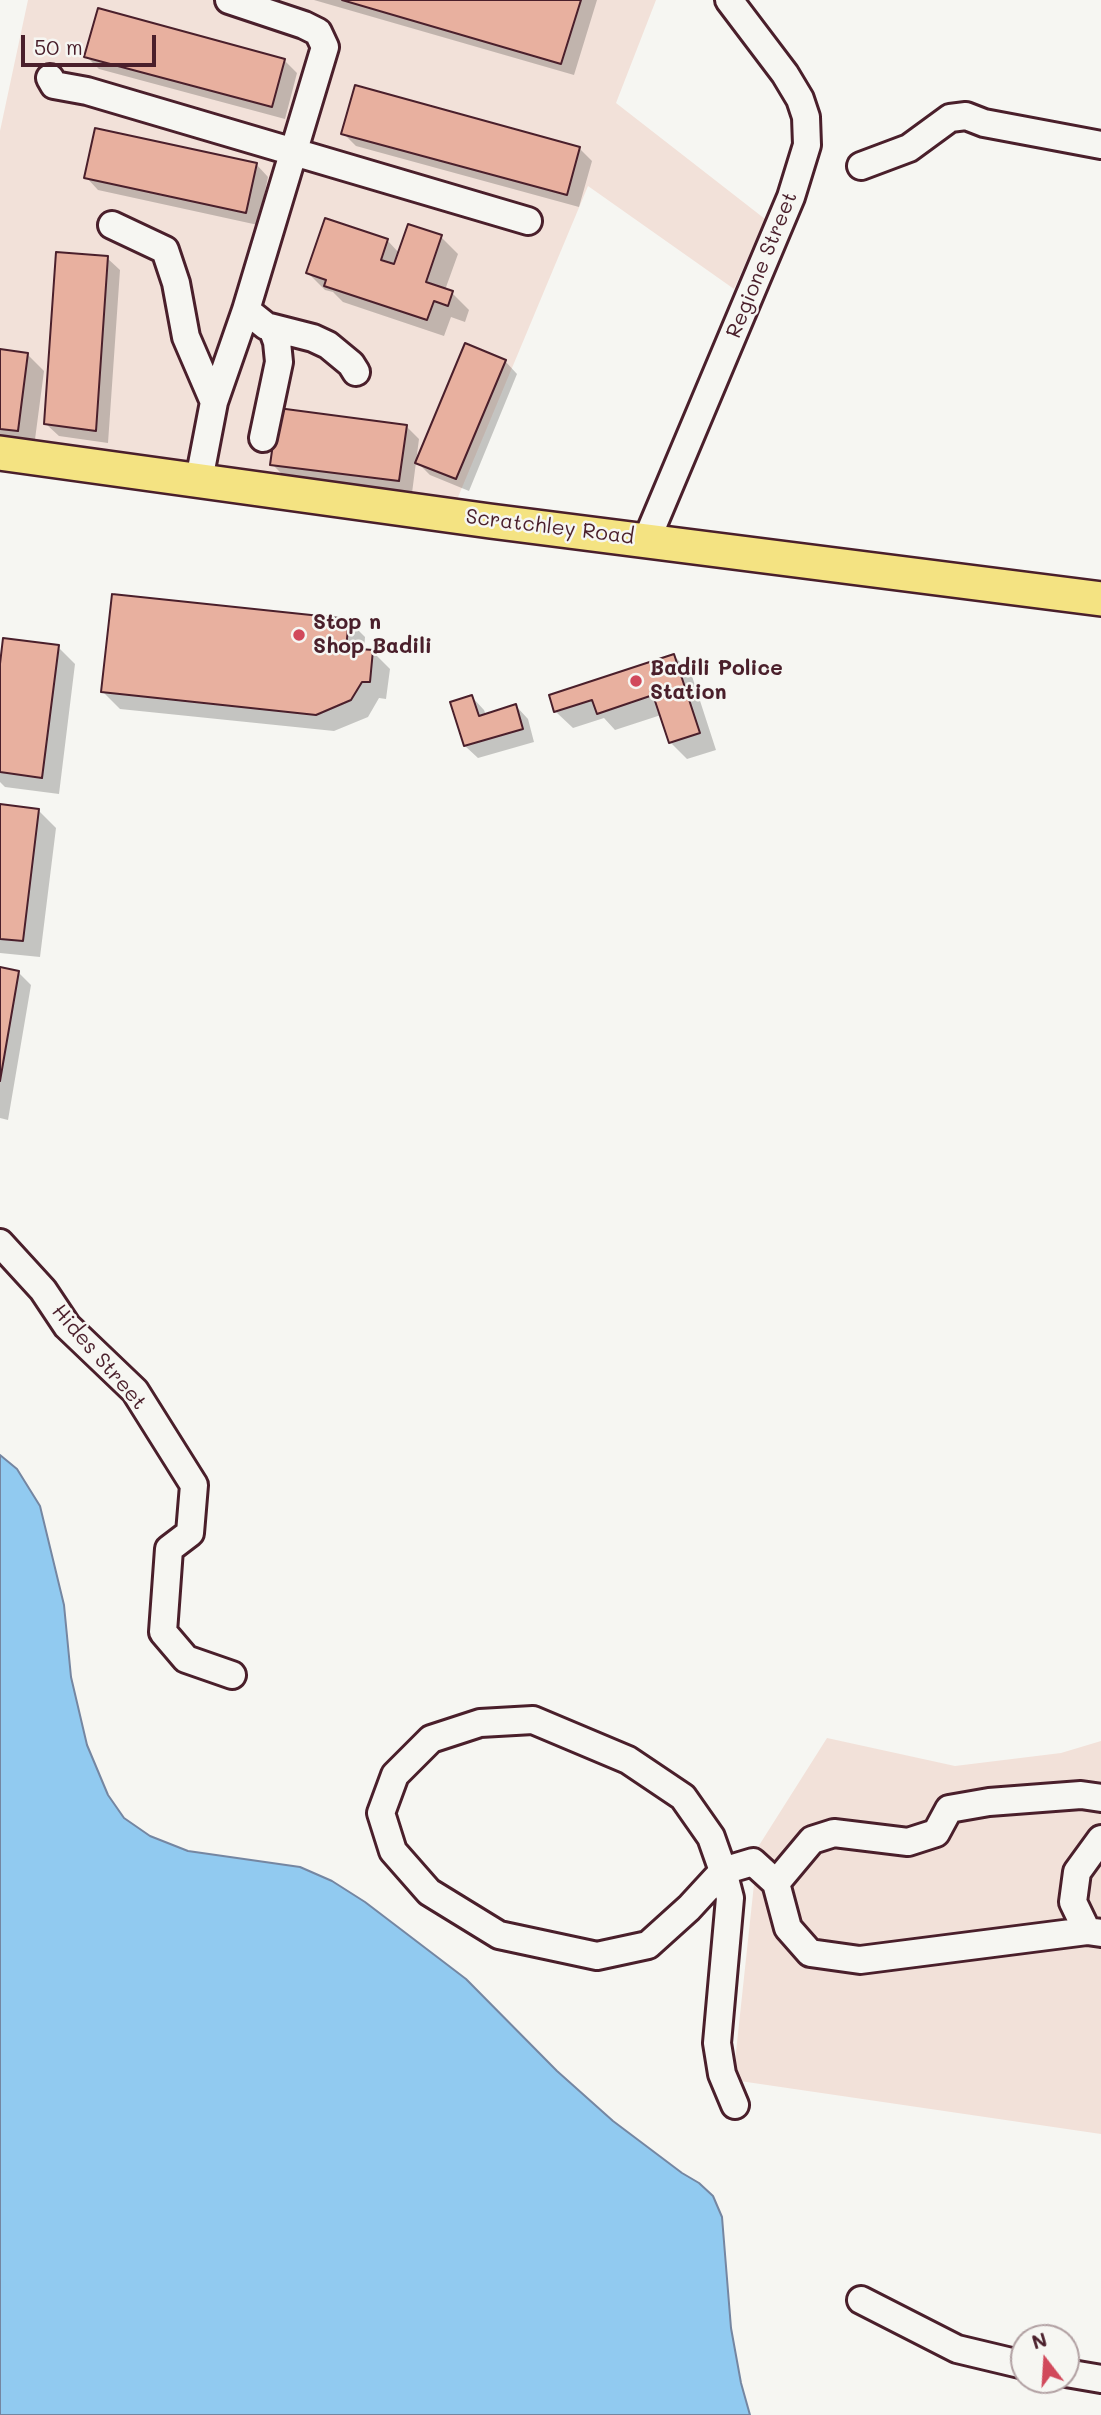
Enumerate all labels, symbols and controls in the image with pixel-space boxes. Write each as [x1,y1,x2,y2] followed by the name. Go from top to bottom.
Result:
[24,21,159,65] scale bar
[34,33,83,60] text: 50 m
[721,188,803,342] street label: Regione Street
[464,504,636,550] street label: Scratchley Road
[313,610,432,660] place label: Stop n Shop Badili
[291,627,307,643] marker: Stop n Shop Badili
[650,656,783,706] place label: Badili Police Station
[628,673,644,689] marker: Badili Police Station
[46,1299,152,1415] street label: Hides Street
[1010,2324,1080,2394] north arrow
[1029,2326,1050,2354] text: N

